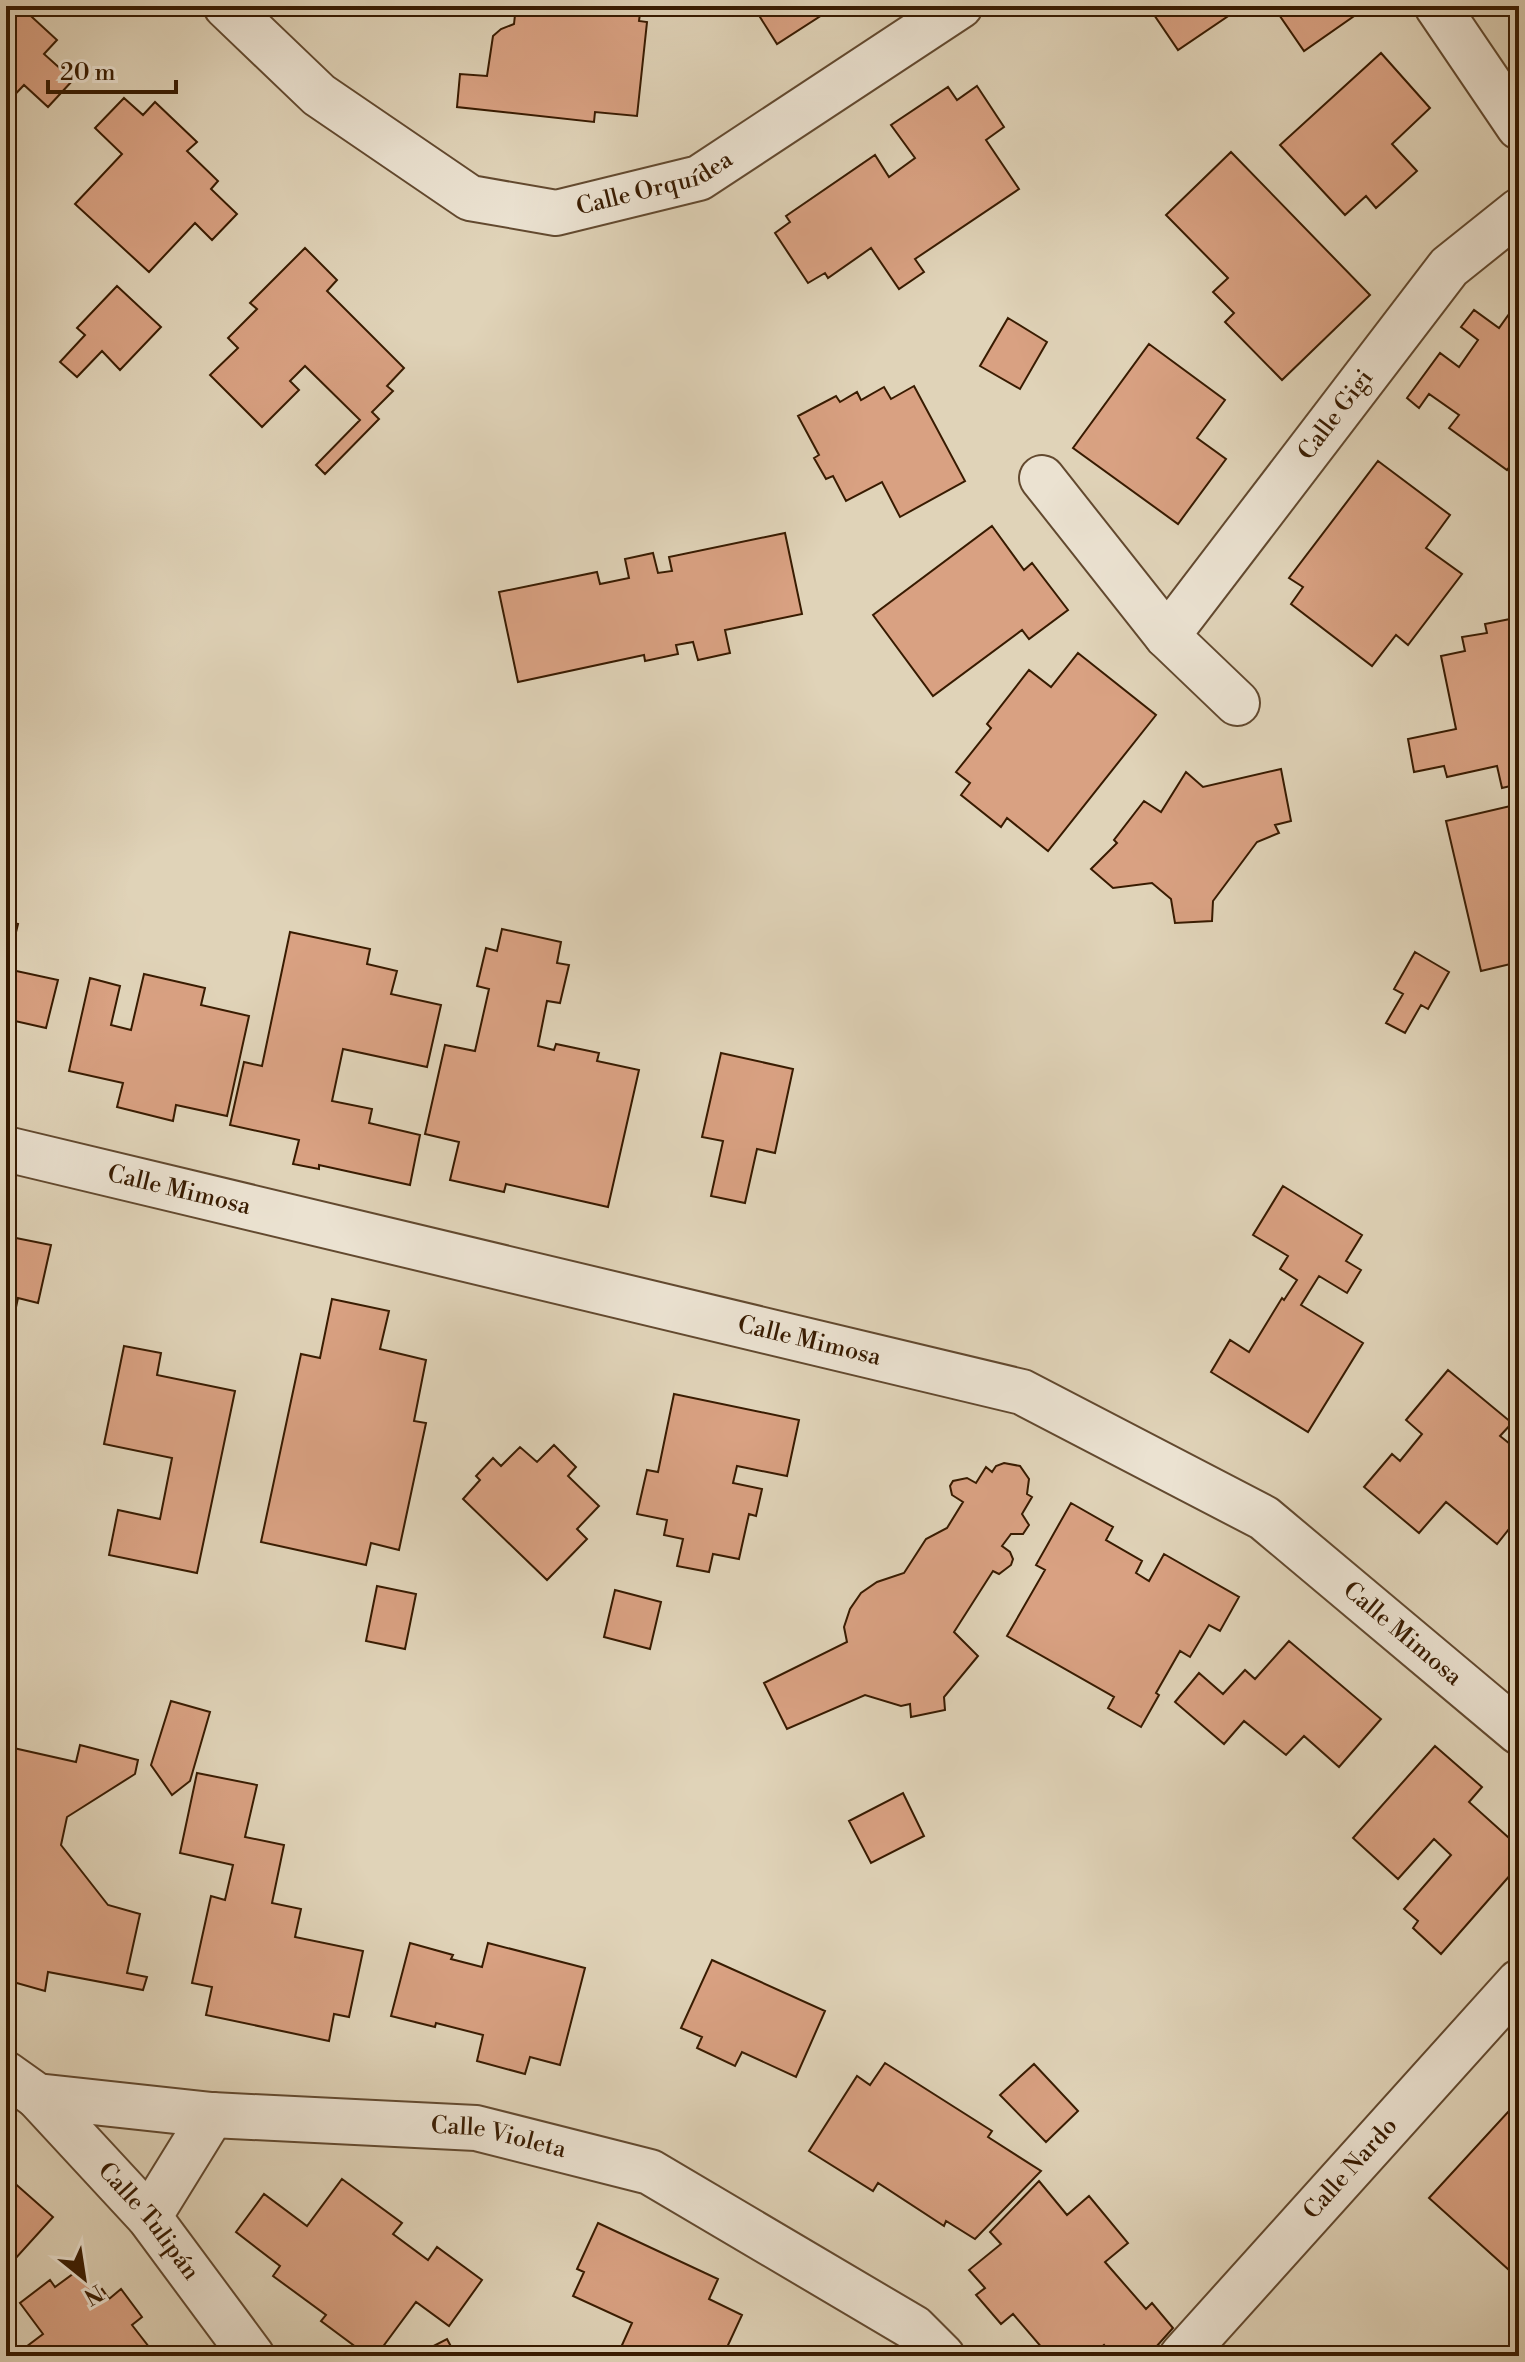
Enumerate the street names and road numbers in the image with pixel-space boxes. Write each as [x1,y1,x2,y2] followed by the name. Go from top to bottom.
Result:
[573,144,739,222] street label: Calle Orquídea
[1292,364,1380,466] street label: Calle Gigi
[104,1159,255,1222] street label: Calle Mimosa
[735,1310,885,1373] street label: Calle Mimosa
[1337,1576,1469,1693] street label: Calle Mimosa
[430,2111,570,2165] street label: Calle Violeta
[1297,2112,1404,2226] street label: Calle Nardo
[91,2156,206,2286] street label: Calle Tulipán

